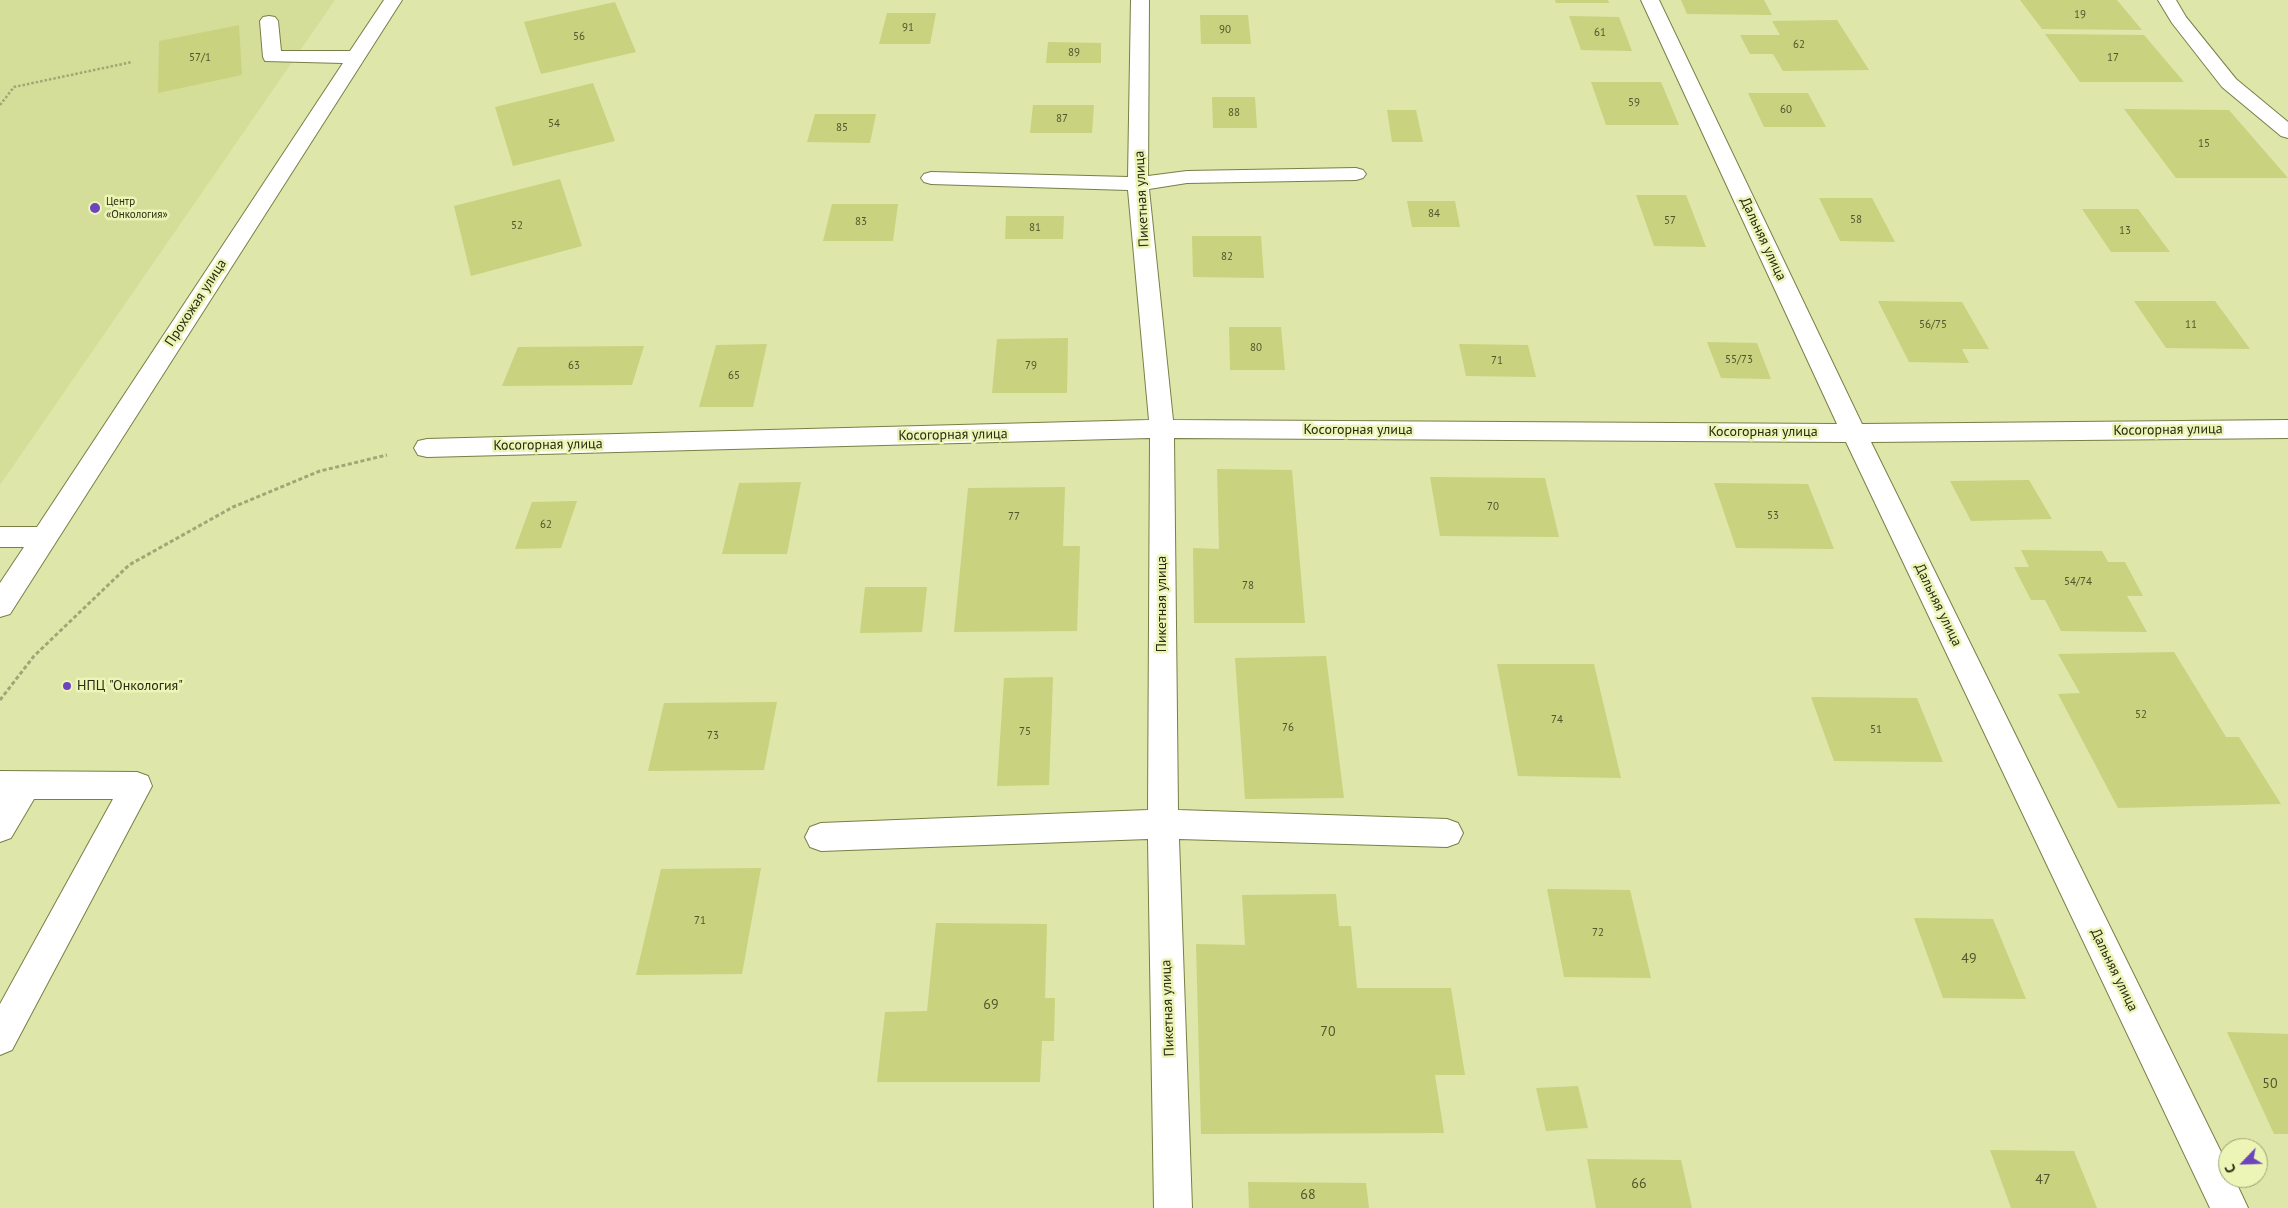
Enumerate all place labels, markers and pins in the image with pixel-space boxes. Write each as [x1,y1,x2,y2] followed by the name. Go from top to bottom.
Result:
[106,195,168,221] place label: Центр «Онкология»
[88,201,102,215] marker: Центр «Онкология»
[77,678,183,694] place label: НПЦ "Онкология"
[61,680,73,692] marker: НПЦ "Онкология"

